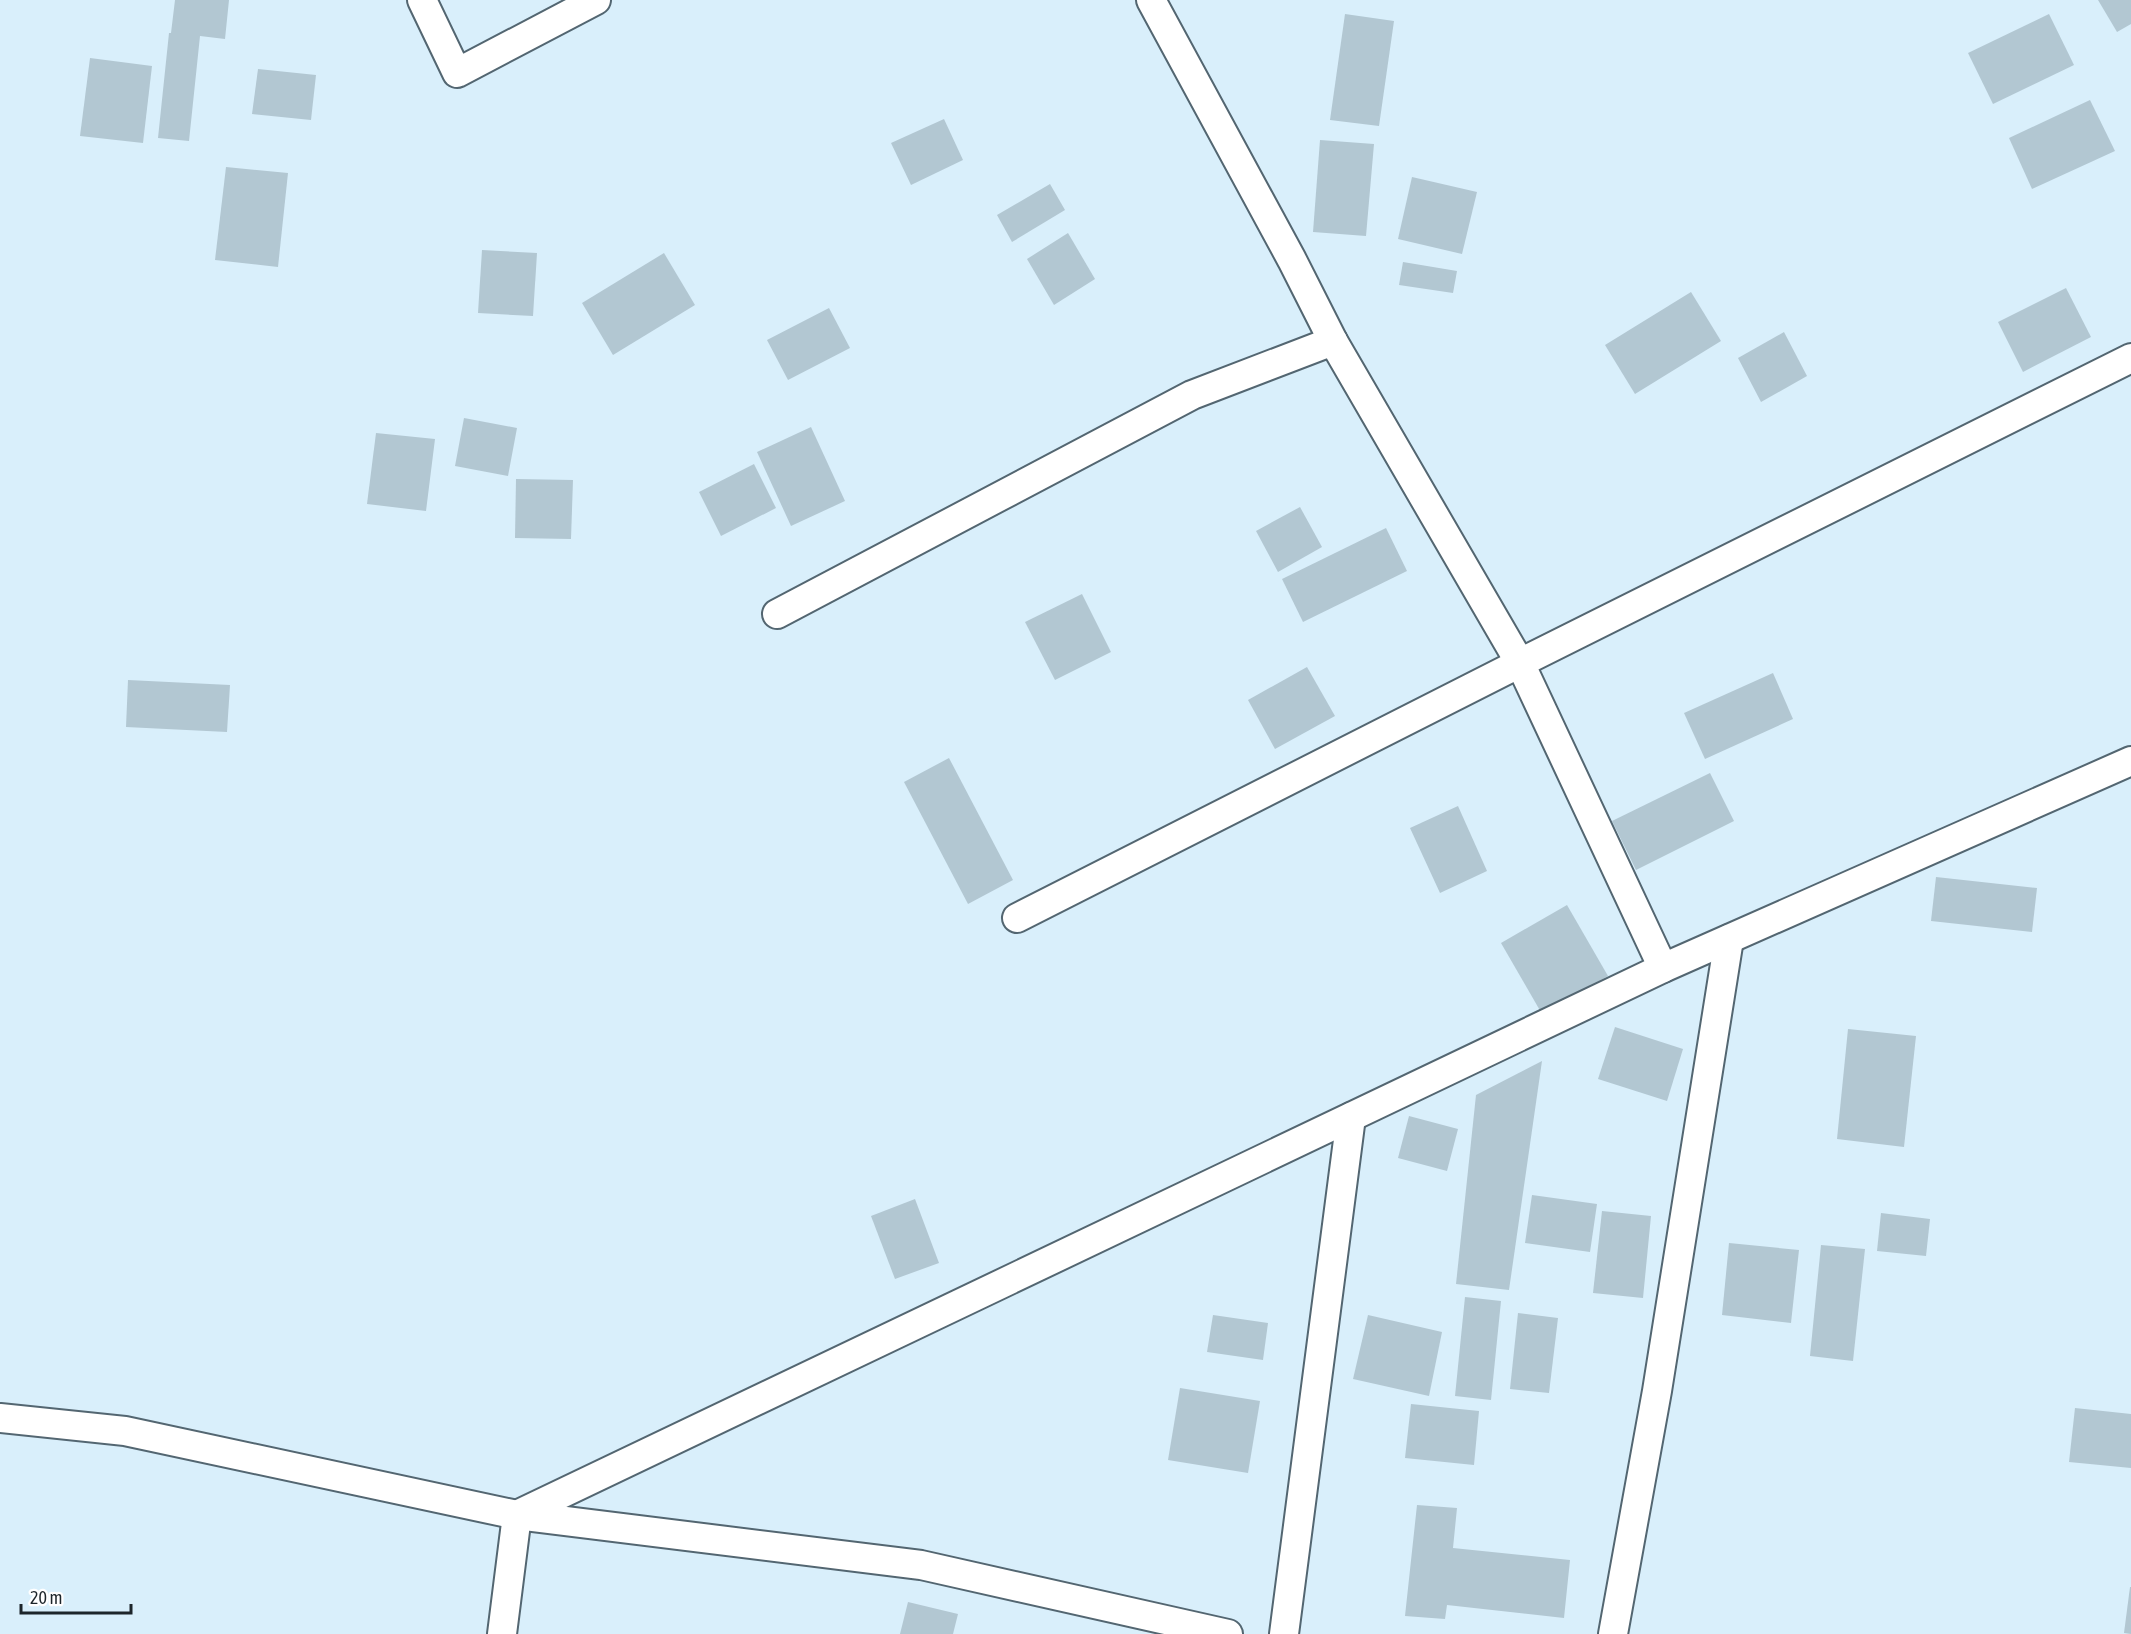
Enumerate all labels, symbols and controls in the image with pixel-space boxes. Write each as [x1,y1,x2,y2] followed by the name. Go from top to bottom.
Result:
[21,1577,130,1615] scale bar
[30,1587,62,1608] text: 20 m

